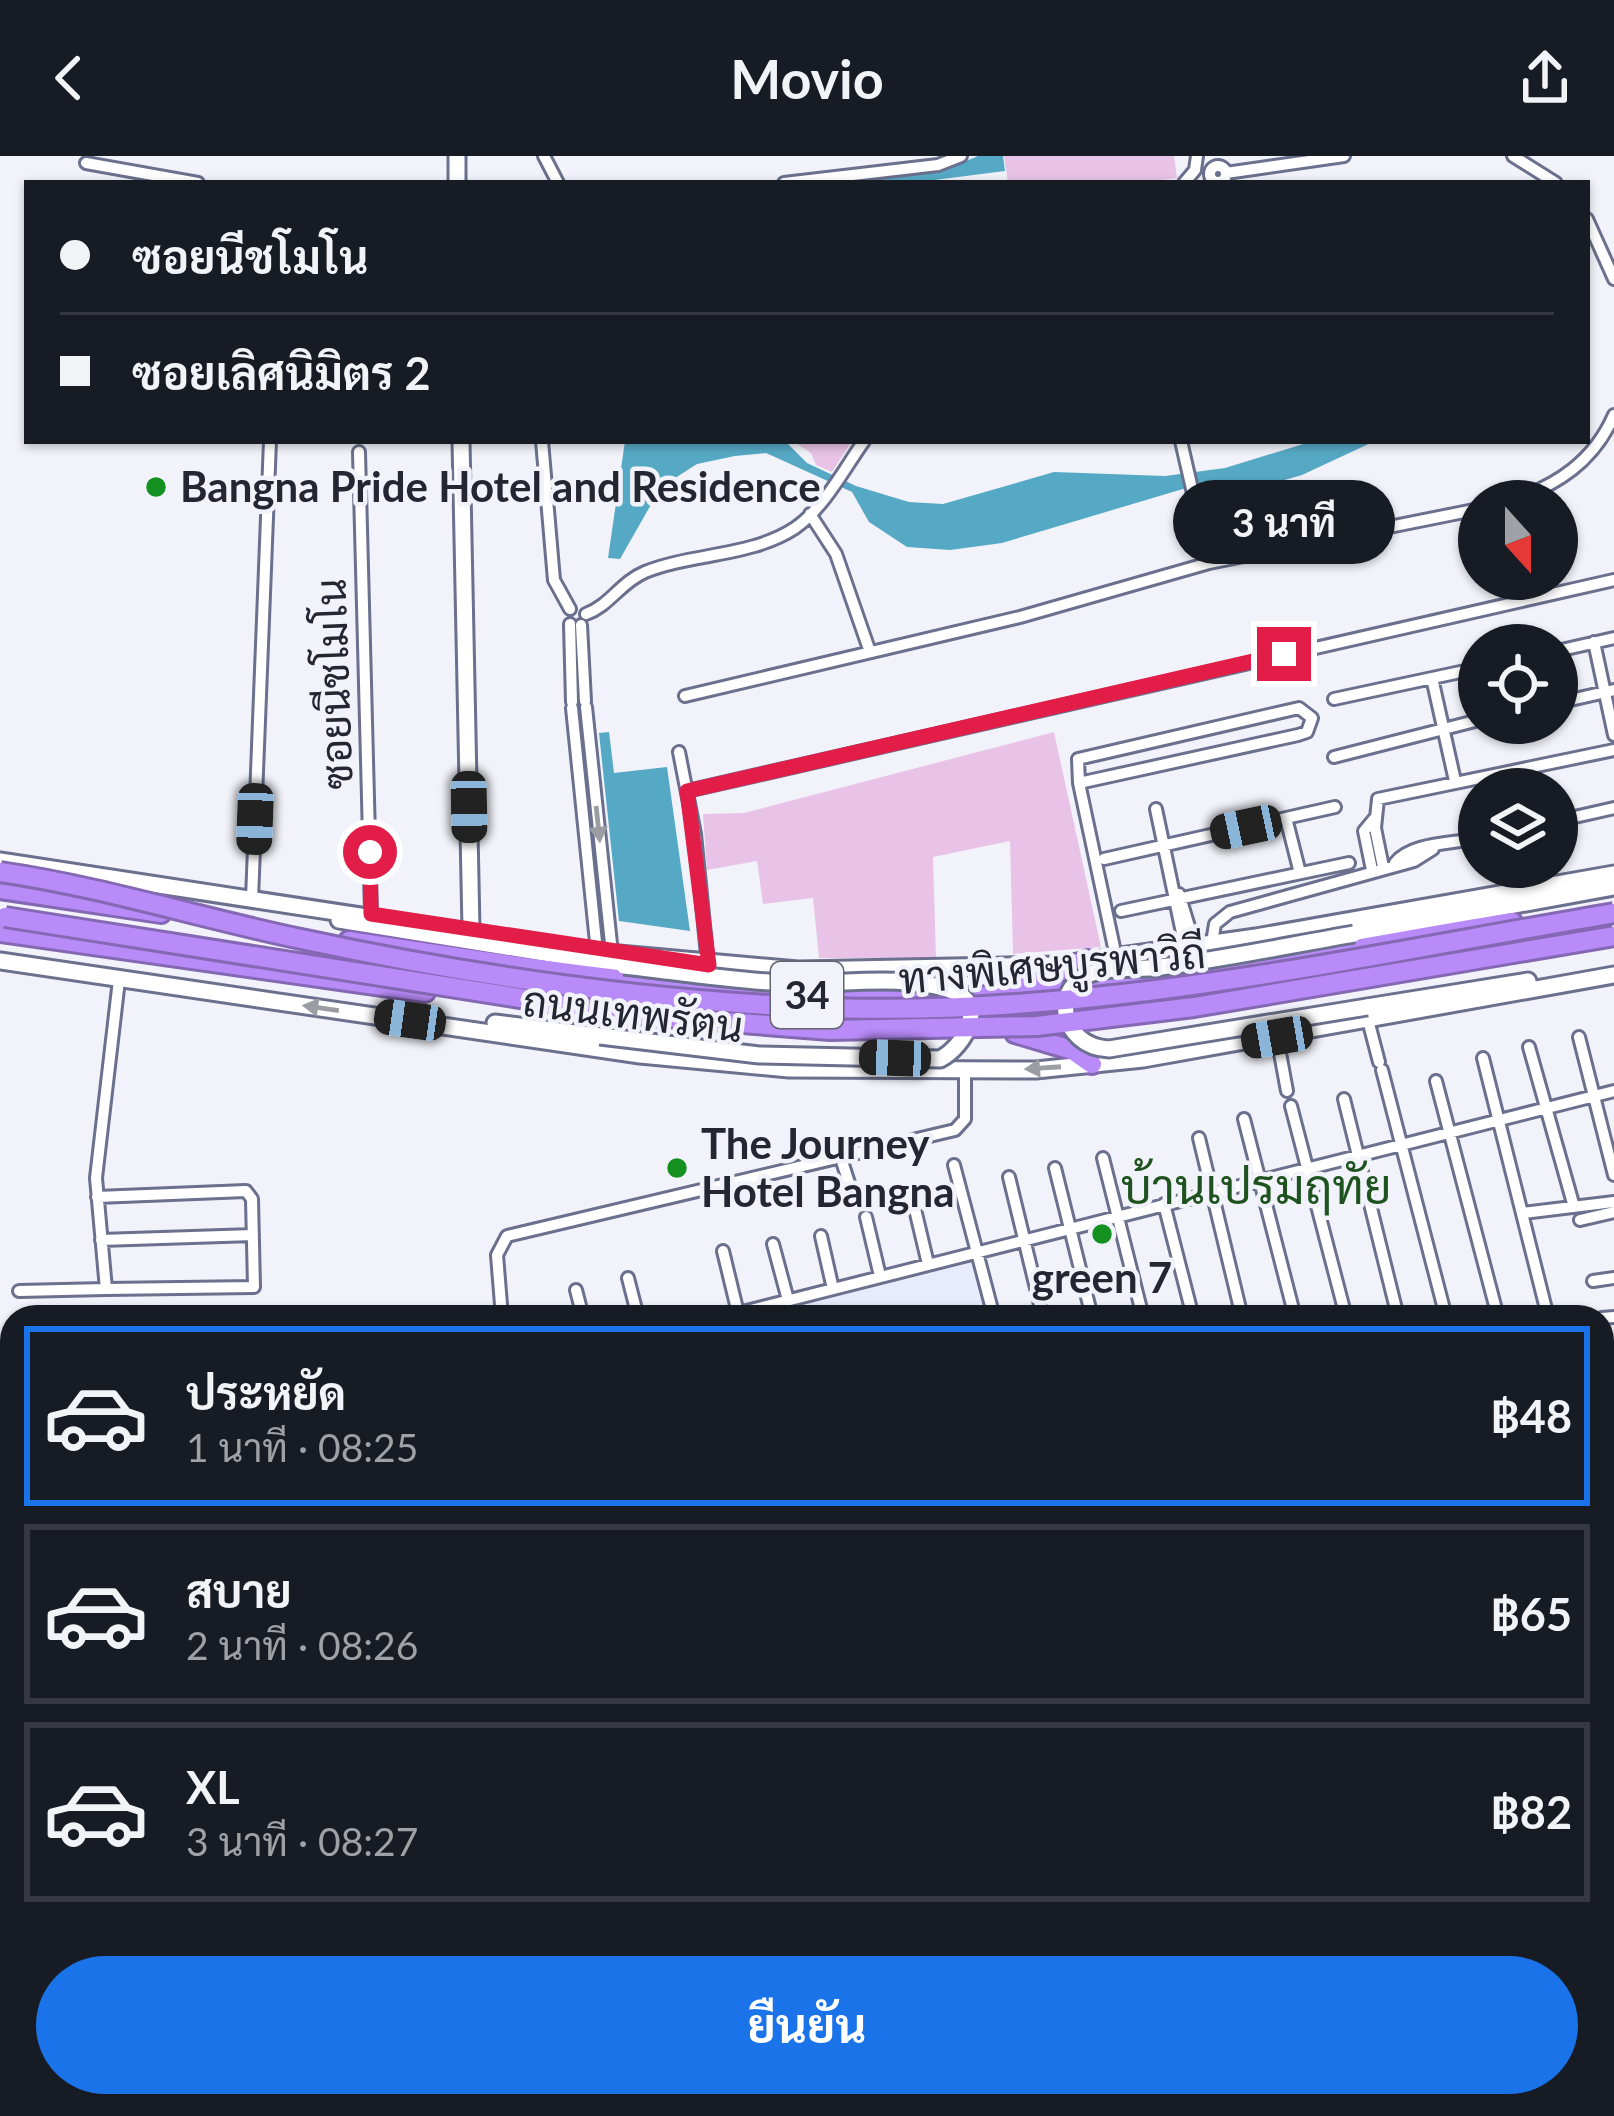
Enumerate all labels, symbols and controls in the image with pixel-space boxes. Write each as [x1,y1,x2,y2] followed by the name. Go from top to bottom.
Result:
[36,45,102,111] icon: back
[1512,45,1578,111] icon: share
[730,46,884,111] text: Movio
[132,230,368,284] text: ซอยนีชโมโน
[132,346,431,400] text: ซอยเลิศนิมิตร 2
[180,461,821,511] place label: Bangna Pride Hotel and Residence
[143,474,169,500] marker: Bangna Pride Hotel and Residence
[1173,480,1395,564] callout: 3 นาที
[1458,480,1578,600] north arrow
[1458,480,1578,888] map controls
[1232,499,1336,545] text: 3 นาที
[303,578,362,790] street label: ซอยนีชโมโน
[1458,624,1578,744] button: locate
[1257,627,1311,681] route end
[1458,768,1578,888] button: layers
[450,771,488,843] car
[236,782,274,856] car
[1207,802,1285,852] car
[588,805,607,843] one-way arrow
[343,825,397,879] route start
[896,927,1208,1008] street label: ทางพิเศษบูรพาวิถี
[771,962,843,1028] road number: 34
[520,975,746,1051] street label: ถนนเทพรัตน
[372,997,448,1043] car
[302,998,339,1017] one-way arrow
[1238,1013,1316,1061] car
[858,1039,932,1077] car
[1024,1059,1061,1078] one-way arrow
[701,1118,954,1216] place label: The Journey Hotel Bangna
[664,1155,690,1181] marker: The Journey Hotel Bangna
[1121,1157,1391,1216] district label: บ้านเปรมฤทัย
[1089,1221,1115,1247] marker: green 7
[1032,1252,1172,1302] place label: green 7
[42,1362,150,1470] icon: car
[186,1366,346,1420] text: ประหยัด
[1489,1389,1572,1443] text: ฿48
[186,1424,418,1470] text: 1 นาที · 08:25
[42,1560,150,1668] icon: car
[186,1564,292,1618] text: สบาย
[1489,1587,1572,1641] text: ฿65
[186,1622,418,1668] text: 2 นาที · 08:26
[42,1758,150,1866] icon: car
[186,1760,240,1814] text: XL
[1489,1785,1572,1839] text: ฿82
[186,1818,418,1864] text: 3 นาที · 08:27
[36,1956,1578,2094] button: ยืนยัน

